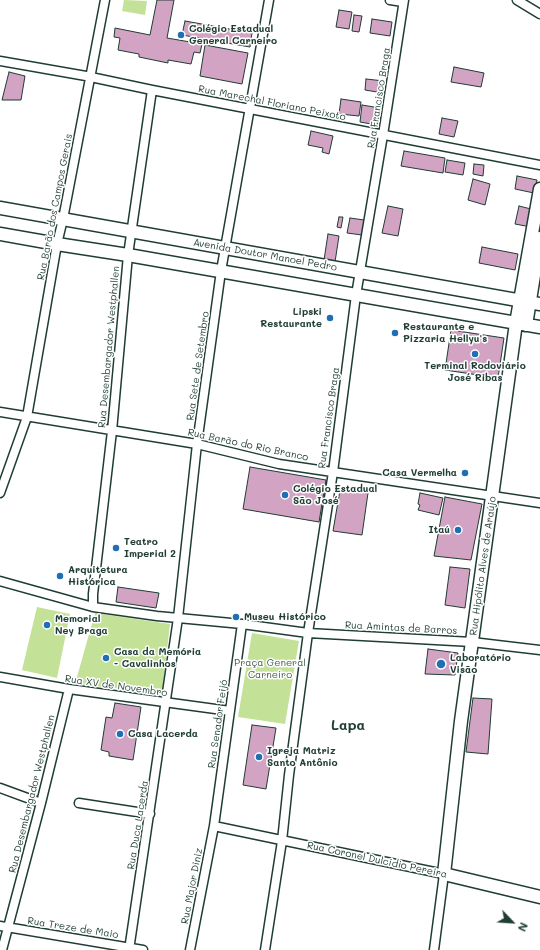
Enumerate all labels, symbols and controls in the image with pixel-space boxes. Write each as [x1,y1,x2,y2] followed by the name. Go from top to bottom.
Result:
[189,23,277,46] place label: Colégio Estadual General Carneiro
[176,30,186,40] marker: Colégio Estadual General Carneiro
[365,47,393,149] street label: Rua Francisco Braga
[197,83,347,123] street label: Rua Marechal Floriano Peixoto
[35,133,75,281] street label: Rua Barão dos Campos Gerais
[192,236,338,274] street label: Avenida Doutor Manoel Pedro
[96,266,122,428] street label: Rua Desembargador Westphallen
[260,306,322,330] place label: Lipski Restaurante
[184,311,212,421] street label: Rua Sete de Setembro
[325,313,335,323] marker: Lipski Restaurante
[403,321,487,344] place label: Restaurante e Pizzaria Hellyu's
[390,328,400,338] marker: Restaurante e Pizzaria Hellyu's
[470,349,480,359] marker: Terminal Rodoviário José Ribas
[424,360,526,384] place label: Terminal Rodoviário José Ribas
[316,367,342,469] street label: Rua Francisco Braga
[187,426,309,464] street label: Rua Barão do Rio Branco
[382,467,457,479] place label: Casa Vermelha
[460,468,470,478] marker: Casa Vermelha
[293,483,377,506] place label: Colégio Estadual São José
[280,490,290,500] marker: Colégio Estadual São José
[467,496,499,636] street label: Rua Hipólito Alves de Araújo
[429,524,450,536] place label: Itaú
[453,525,463,535] marker: Itaú
[124,536,176,560] place label: Teatro Imperial 2
[111,543,121,553] marker: Teatro Imperial 2
[68,564,128,588] place label: Arquitetura Histórica
[55,571,65,581] marker: Arquitetura Histórica
[244,611,326,623] place label: Museu Histórico
[231,612,241,622] marker: Museu Histórico
[55,613,108,636] place label: Memorial Ney Braga
[345,619,457,637] street label: Rua Amintas de Barros
[42,620,52,630] marker: Memorial Ney Braga
[114,646,201,670] place label: Casa da Memória - Cavalinhos
[450,652,511,676] place label: Laboratório Visão
[101,653,111,663] marker: Casa da Memória - Cavalinhos
[234,657,306,680] park label: Praça General Carneiro
[435,658,447,670] marker: Laboratório Visão
[64,673,168,699] street label: Rua XV de Novembro
[206,679,230,769] street label: Rua Senador Feijó
[7,714,57,874] street label: Rua Desembargador Westphallen
[331,718,365,734] district label: Lapa
[128,728,198,740] place label: Casa Lacerda
[115,729,125,739] marker: Casa Lacerda
[267,745,338,768] place label: Igreja Matriz Santo Antônio
[254,752,264,762] marker: Igreja Matriz Santo Antônio
[125,780,151,870] street label: Rua Duca Lacerda
[306,839,448,881] street label: Rua Coronel Dulcídio Pereira
[179,847,205,925] street label: Rua Major Diniz
[492,902,532,942] north arrow
[27,915,119,941] street label: Rua Treze de Maio
[515,920,532,934] text: N

